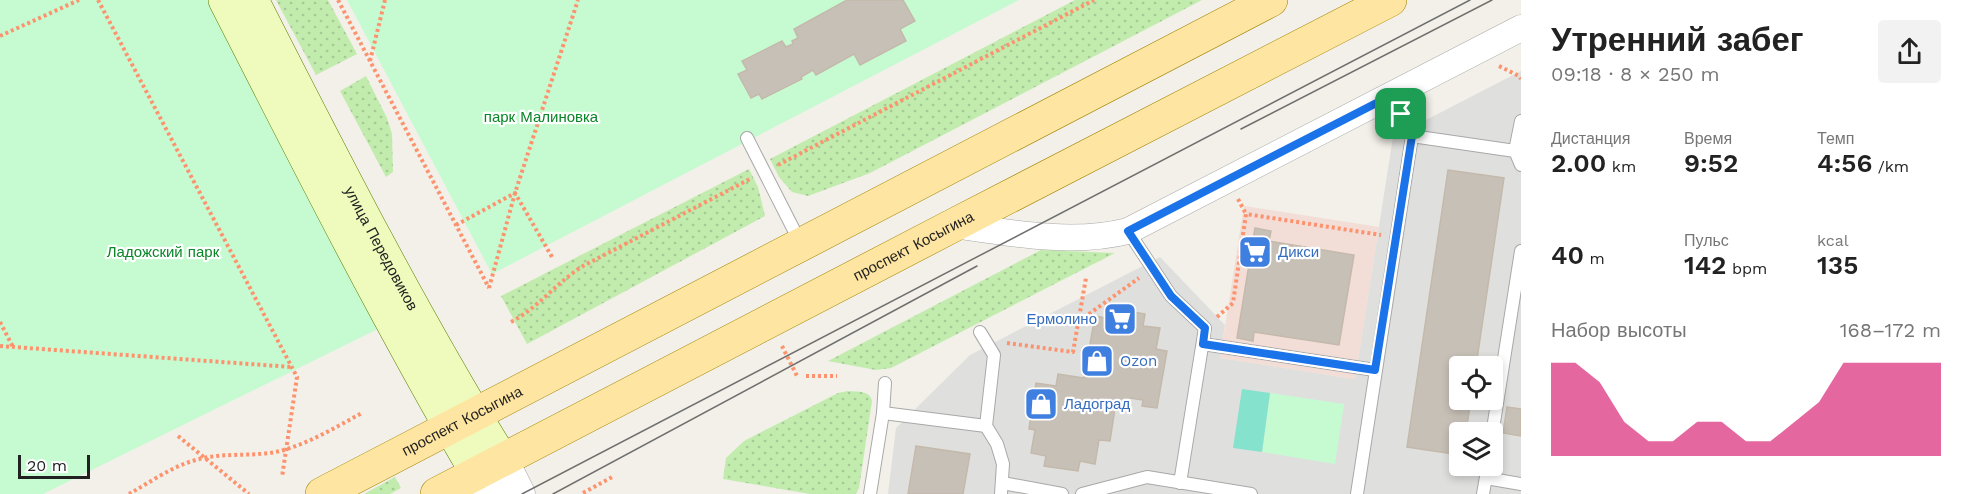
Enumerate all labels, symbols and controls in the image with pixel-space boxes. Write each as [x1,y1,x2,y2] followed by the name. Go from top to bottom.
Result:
[1551,20,1804,59] text: Утренний забег
[1878,20,1941,83] button: share
[1551,62,1720,86] text: 09:18 · 8 × 250 m
[1375,88,1426,139] pin
[1384,97,1417,130] icon: arrive
[484,108,599,126] park label: парк Малиновка
[1551,129,1630,148] text: Дистанция
[1684,129,1732,148] text: Время
[1817,129,1854,148] text: Темп
[1551,148,1606,178] text: 2.00
[1684,148,1738,178] text: 9:52
[1817,148,1872,178] text: 4:56
[1606,157,1636,176] text: km
[1872,157,1909,176] text: /km
[340,183,422,314] street label: улица Передовиков
[850,207,977,285] street label: проспект Косыгина
[1684,231,1729,250] text: Пульс
[1817,231,1849,250] text: kcal
[1237,234,1273,270] supermarket icon: Дикси
[1551,240,1584,270] text: 40
[107,243,220,261] park label: Ладожский парк
[1278,243,1319,261] place label: Дикси
[1584,249,1605,268] text: m
[1684,250,1726,280] text: 142
[1817,250,1858,280] text: 135
[1726,259,1767,278] text: bpm
[1102,301,1138,337] supermarket icon: Ермолино
[1027,310,1097,328] place label: Ермолино
[1551,318,1687,342] text: Набор высоты
[1840,318,1941,342] text: 168–172 m
[1079,343,1115,379] shop icon: Ozon
[1120,352,1157,370] place label: Ozon
[1449,356,1503,476] map controls
[1449,356,1503,410] button: locate
[399,382,526,460] street label: проспект Косыгина
[1023,386,1059,422] shop icon: Ладоград
[1064,395,1130,413] place label: Ладоград
[1449,422,1503,476] button: layers
[18,452,90,480] scale bar
[27,456,67,475] text: 20 m

